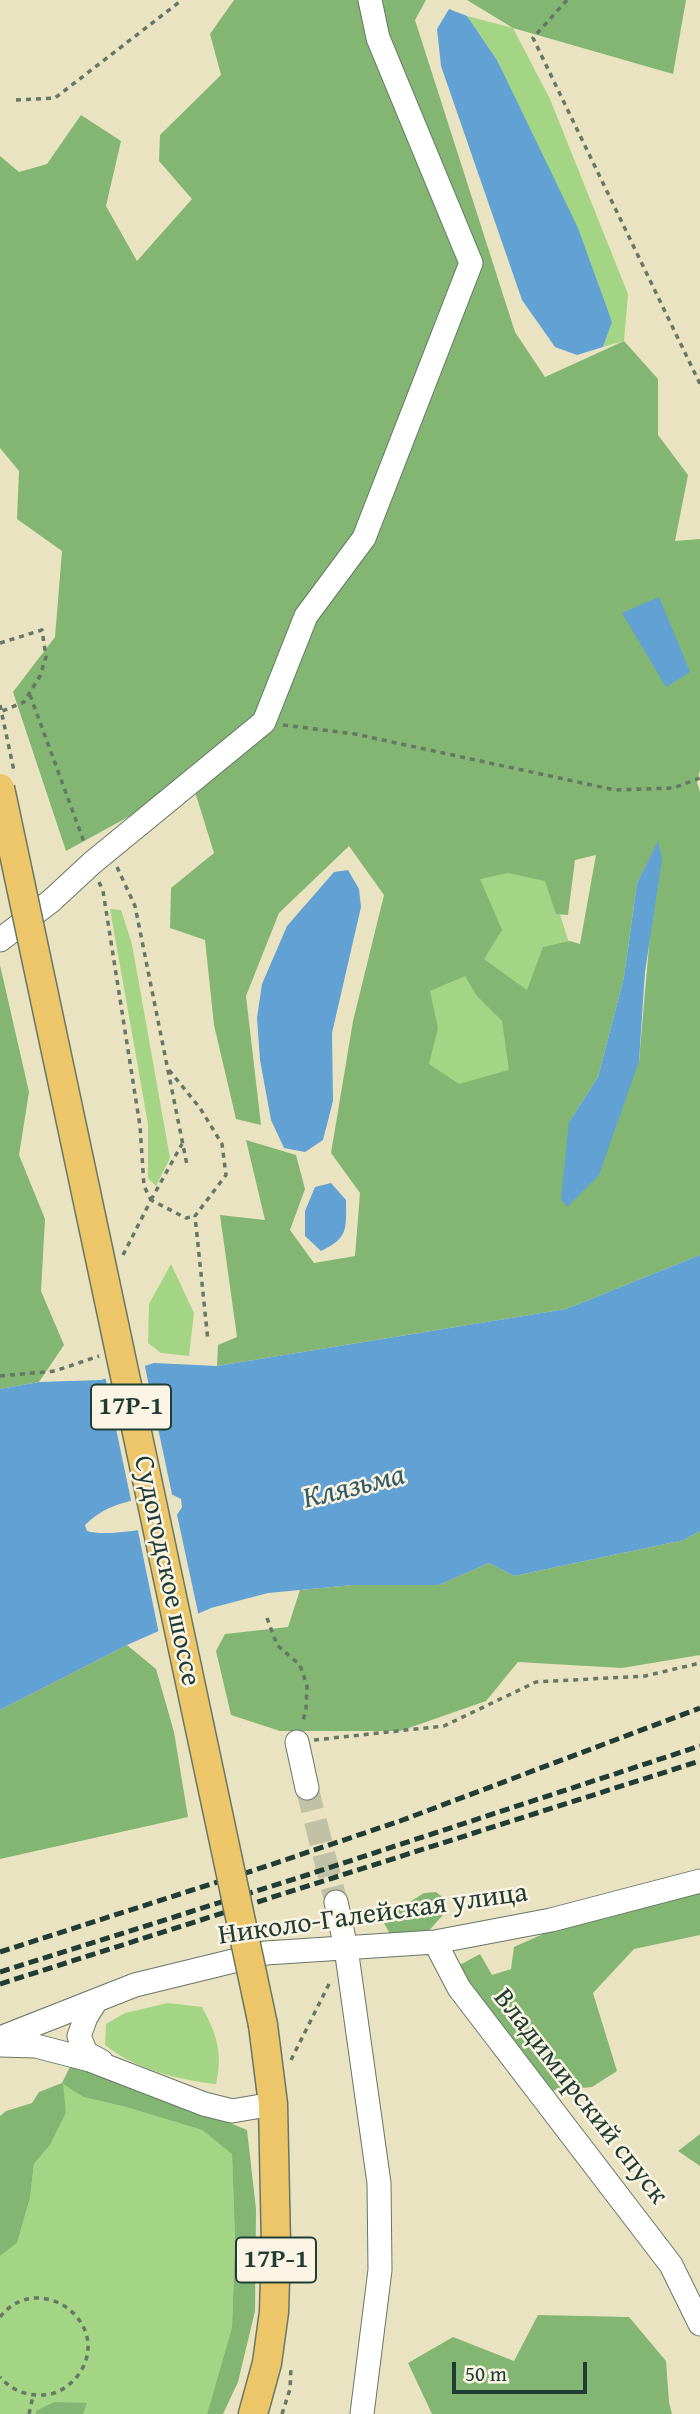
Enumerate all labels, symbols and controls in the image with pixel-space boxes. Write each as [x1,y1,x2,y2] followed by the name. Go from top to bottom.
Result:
[91,1384,171,1430] road number: 17Р-1
[125,1453,207,1689] street label: Судогодское шоссе
[299,1458,409,1518] water label: Клязьма
[216,1877,530,1953] street label: Николо-Галейская улица
[485,1983,675,2211] street label: Владимирский спуск
[236,2238,316,2282] road number: 17Р-1
[455,2348,590,2392] scale bar
[465,2358,507,2389] text: 50 m

